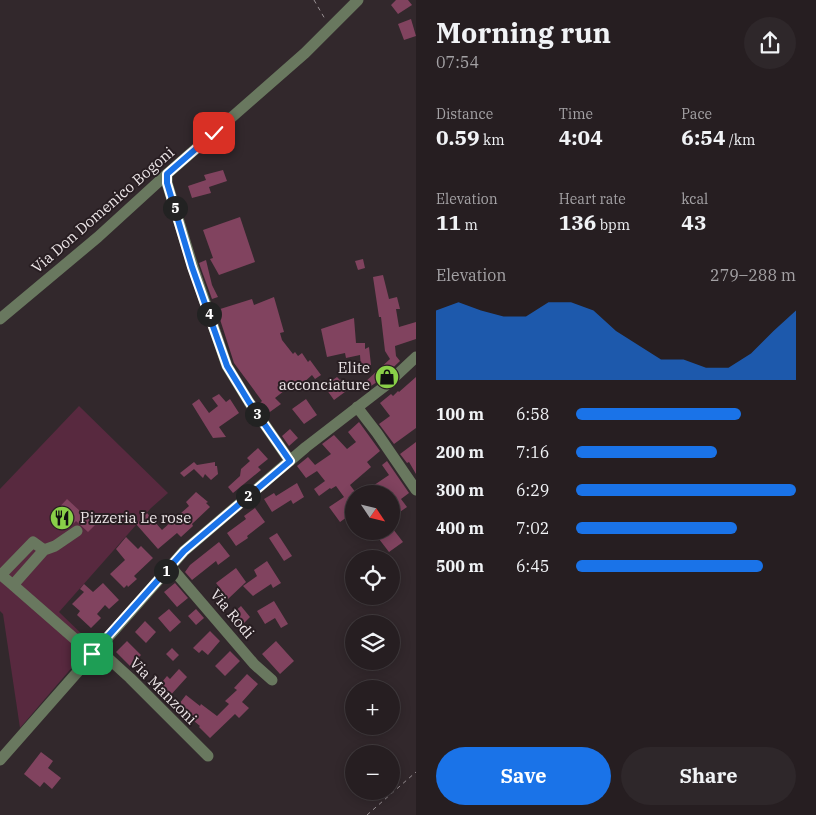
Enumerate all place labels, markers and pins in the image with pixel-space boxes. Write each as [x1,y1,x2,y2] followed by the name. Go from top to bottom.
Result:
[193,112,235,154] pin
[162,196,188,220] pin: 5
[196,302,222,326] pin: 4
[279,358,370,394] place label: Elite acconciature
[374,364,400,390] shop icon: Elite acconciature
[244,402,270,426] pin: 3
[236,484,260,508] pin: 2
[49,505,75,531] restaurant icon: Pizzeria Le rose
[80,508,191,527] place label: Pizzeria Le rose
[154,558,178,584] pin: 1
[71,633,113,675] pin

